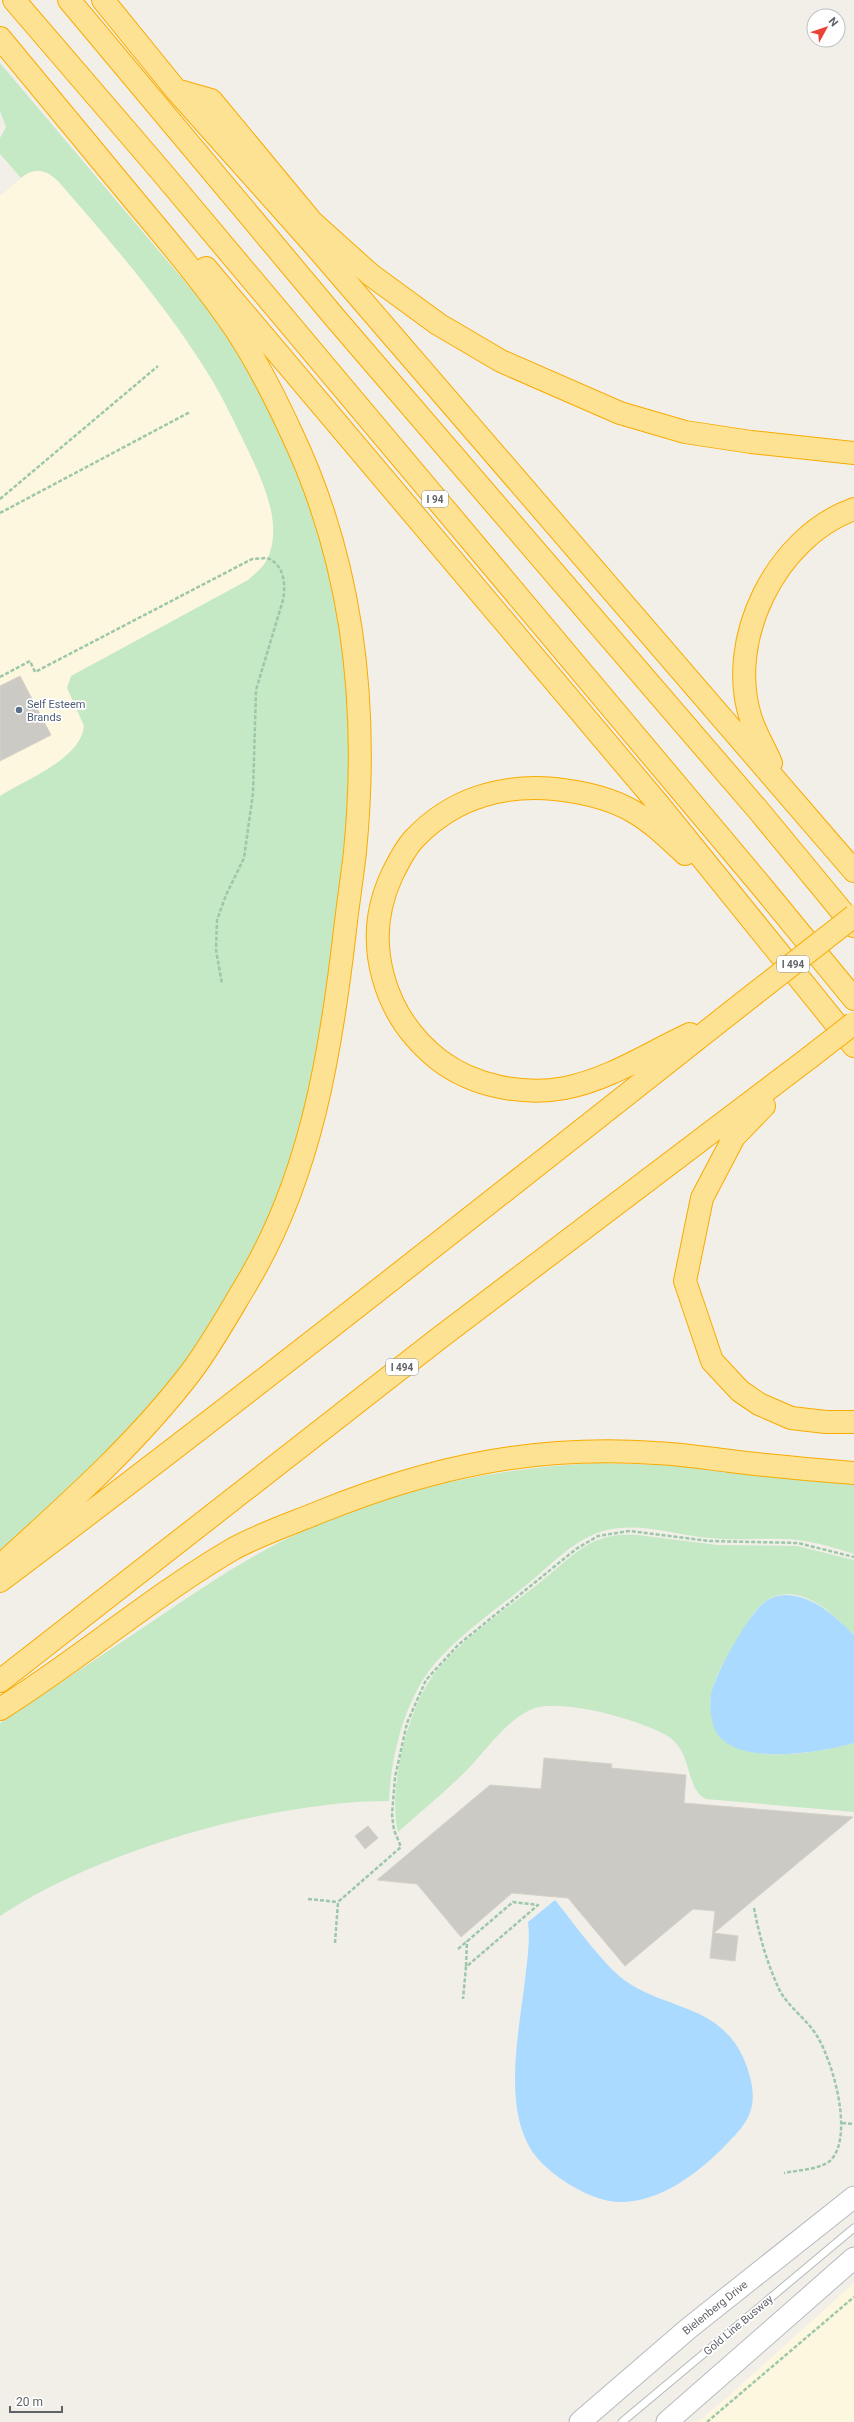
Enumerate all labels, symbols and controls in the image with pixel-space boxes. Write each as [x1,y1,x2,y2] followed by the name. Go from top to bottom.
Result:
[806,8,846,48] north arrow
[826,15,841,29] text: N
[422,491,448,507] road number: I 94
[27,698,85,724] place label: Self Esteem Brands
[14,705,24,715] marker: Self Esteem Brands
[777,956,809,972] road number: I 494
[386,1359,418,1375] road number: I 494
[680,2278,750,2338] street label: Bielenberg Drive
[701,2292,776,2358] street label: Gold Line Busway
[10,2388,62,2414] scale bar
[16,2395,43,2409] text: 20 m

